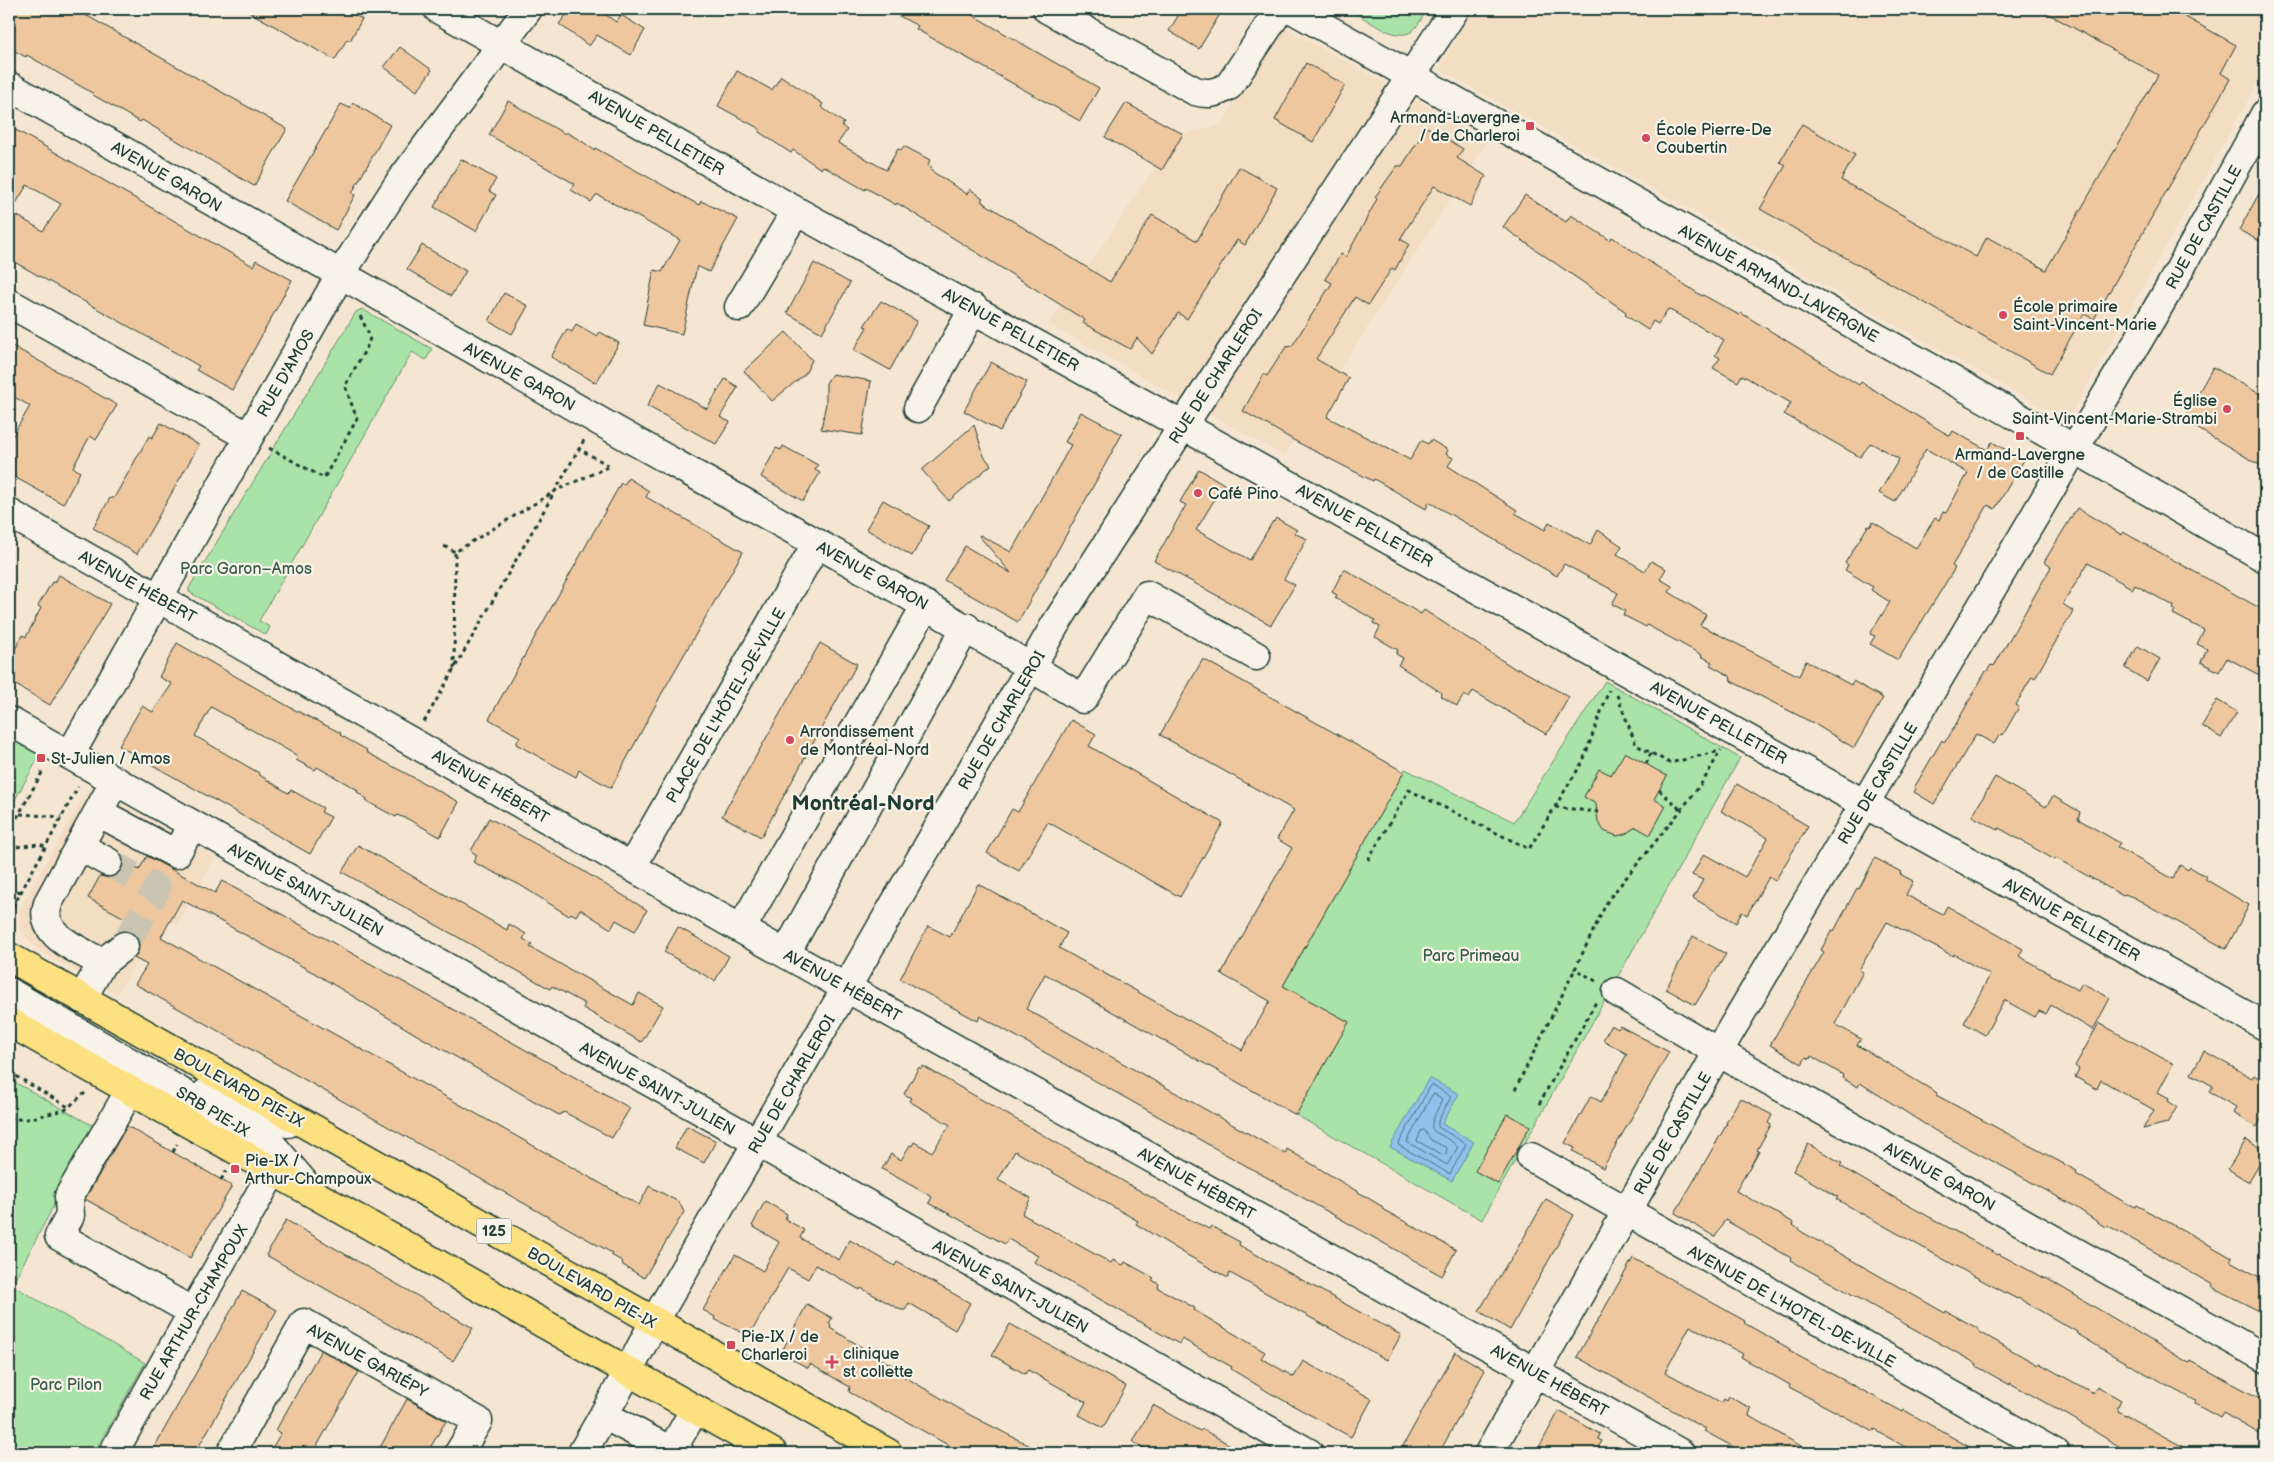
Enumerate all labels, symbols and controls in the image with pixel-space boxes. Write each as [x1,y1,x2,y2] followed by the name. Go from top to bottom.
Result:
[585,87,727,180] street label: AVENUE PELLETIER
[1390,109,1521,146] place label: Armand-Lavergne / de Charleroi
[1656,119,1772,158] place label: École Pierre-De Coubertin
[1524,120,1536,132] marker: Armand-Lavergne / de Charleroi
[1640,132,1652,144] marker: École Pierre-De Coubertin
[108,138,225,217] street label: AVENUE GARON
[2162,163,2246,293] street label: RUE DE CASTILLE
[1675,221,1882,347] street label: AVENUE ARMAND-LAVERGNE
[939,285,1082,376] street label: AVENUE PELLETIER
[2013,296,2157,335] place label: École primaire Saint-Vincent-Marie
[1166,306,1267,448] street label: RUE DE CHARLEROI
[1997,309,2009,321] marker: École primaire Saint-Vincent-Marie
[254,327,319,421] street label: RUE D'AMOS
[460,339,578,416] street label: AVENUE GARON
[2012,390,2217,429] place label: Église Saint-Vincent-Marie-Strambi
[2221,403,2233,415] marker: Église Saint-Vincent-Marie-Strambi
[2014,430,2026,442] marker: Armand-Lavergne / de Castille
[1955,446,2085,483] place label: Armand-Lavergne / de Castille
[1293,481,1436,572] street label: AVENUE PELLETIER
[1208,485,1279,504] place label: Café Pino
[1192,487,1204,499] marker: Café Pino
[813,538,931,615] street label: AVENUE GARON
[75,545,201,628] street label: AVENUE HÉBERT
[180,560,312,579] park label: Parc Garon–Amos
[661,604,790,807] street label: PLACE DE L'HÔTEL-DE-VILLE
[955,648,1050,793] street label: RUE DE CHARLEROI
[1647,678,1790,769] street label: AVENUE PELLETIER
[1834,720,1922,848] street label: RUE DE CASTILLE
[800,723,929,760] place label: Arrondissement de Montréal-Nord
[784,734,796,746] marker: Arrondissement de Montréal-Nord
[428,744,553,829] street label: AVENUE HÉBERT
[51,750,170,769] place label: St-Julien / Amos
[35,752,47,764] marker: St-Julien / Amos
[792,791,934,816] district label: Montréal-Nord
[224,840,386,941] street label: AVENUE SAINT-JULIEN
[2000,875,2143,966] street label: AVENUE PELLETIER
[780,944,906,1027] street label: AVENUE HÉBERT
[1422,947,1520,966] park label: Parc Primeau
[745,1012,840,1157] street label: RUE DE CHARLEROI
[576,1039,738,1140] street label: AVENUE SAINT-JULIEN
[170,1045,307,1132] street label: BOULEVARD PIE-IX
[1630,1069,1716,1198] street label: RUE DE CASTILLE
[172,1083,253,1142] street label: SRB PIE-IX
[1880,1139,1998,1216] street label: AVENUE GARON
[1134,1142,1260,1225] street label: AVENUE HÉBERT
[245,1152,372,1189] place label: Pie-IX / Arthur-Champoux
[229,1163,241,1175] marker: Pie-IX / Arthur-Champoux
[476,1218,512,1244] road number: 125
[136,1221,253,1404] street label: RUE ARTHUR-CHAMPOUX
[929,1237,1091,1338] street label: AVENUE SAINT-JULIEN
[1684,1242,1899,1373] street label: AVENUE DE L'HOTEL-DE-VILLE
[523,1244,660,1333] street label: BOULEVARD PIE-IX
[304,1319,432,1403] street label: AVENUE GARIÉPY
[741,1328,819,1365] place label: Pie-IX / de Charleroi
[725,1339,737,1351] marker: Pie-IX / de Charleroi
[1487,1339,1613,1422] street label: AVENUE HÉBERT
[843,1345,914,1382] place label: clinique st collette
[825,1355,839,1369] marker: clinique st collette
[30,1376,102,1395] park label: Parc Pilon

